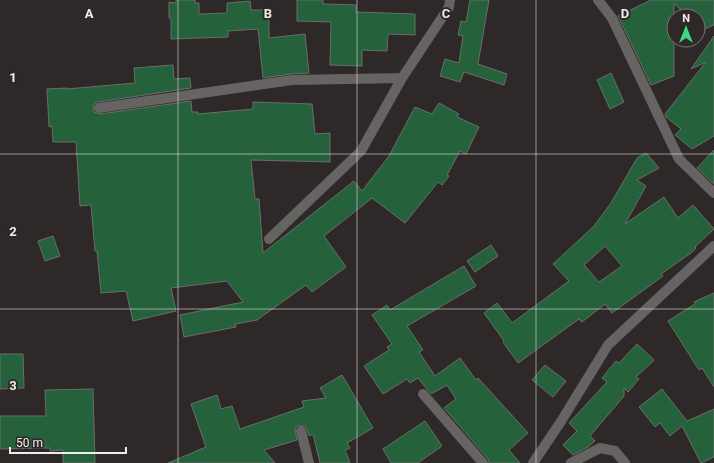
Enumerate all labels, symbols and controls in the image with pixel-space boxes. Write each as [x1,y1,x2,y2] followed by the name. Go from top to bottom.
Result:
[85,6,94,21] text: A
[264,6,272,21] text: B
[442,6,451,21] text: C
[621,6,629,21] text: D
[666,8,706,48] north arrow
[682,12,690,25] text: N
[9,70,17,85] text: 1
[9,224,17,239] text: 2
[9,378,17,393] text: 3
[10,429,126,455] scale bar
[16,436,43,450] text: 50 m

